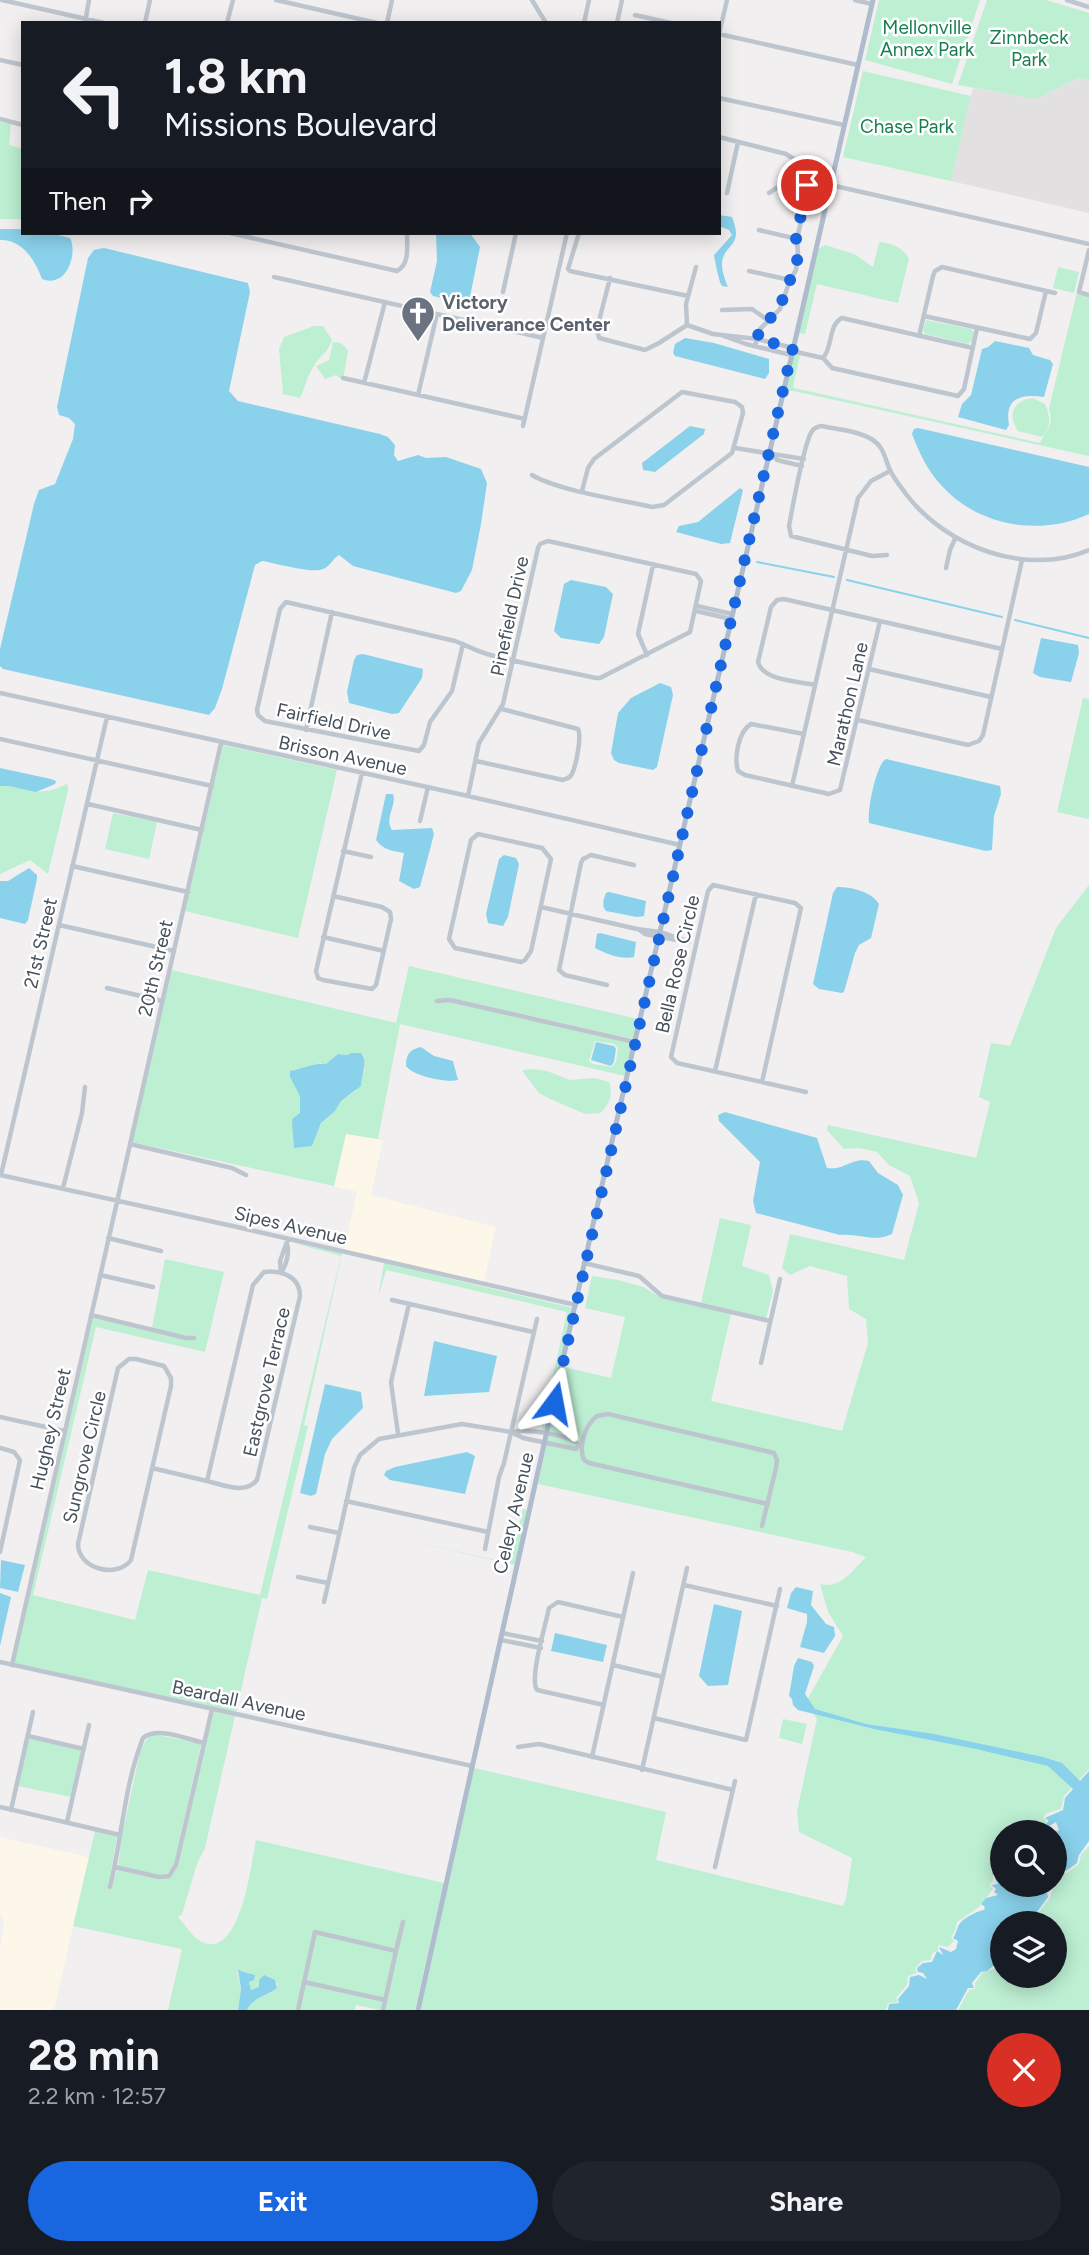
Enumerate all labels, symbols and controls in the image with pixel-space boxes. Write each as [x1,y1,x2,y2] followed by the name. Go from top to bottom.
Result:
[880,16,975,61] park label: Mellonville Annex Park
[990,26,1069,71] park label: Zinnbeck Park
[164,46,308,105] text: 1.8 km
[49,49,140,140] icon: left
[164,106,437,144] text: Missions Boulevard
[860,115,955,138] park label: Chase Park
[777,155,837,215] pin
[788,166,826,204] icon: arrive
[121,182,159,220] icon: right
[49,185,107,217] text: Then
[442,291,610,336] place label: Victory Deliverance Center
[399,294,437,343] church icon: Victory Deliverance Center
[486,554,533,678] street label: Pinefield Drive
[822,640,873,768] street label: Marathon Lane
[275,698,393,745] street label: Fairfield Drive
[277,731,409,780] street label: Brisson Avenue
[650,893,705,1035] street label: Bella Rose Circle
[19,896,62,991] street label: 21st Street
[133,918,178,1019] street label: 20th Street
[232,1201,350,1250] street label: Sipes Avenue
[238,1305,295,1459] street label: Eastgrove Terrace
[25,1366,76,1492] street label: Hughey Street
[517,1366,591,1440] position arrow
[58,1389,111,1526] street label: Sungrove Circle
[488,1450,539,1576] street label: Celery Avenue
[170,1675,308,1726] street label: Beardall Avenue
[990,1820,1067,1988] map controls
[990,1820,1067,1897] button: search
[990,1911,1067,1988] button: layers
[28,2030,160,2081] text: 28 min
[987,2033,1061,2107] button: close
[28,2082,166,2110] text: 2.2 km · 12:57
[28,2161,538,2241] button: Exit
[552,2161,1061,2241] button: Share

